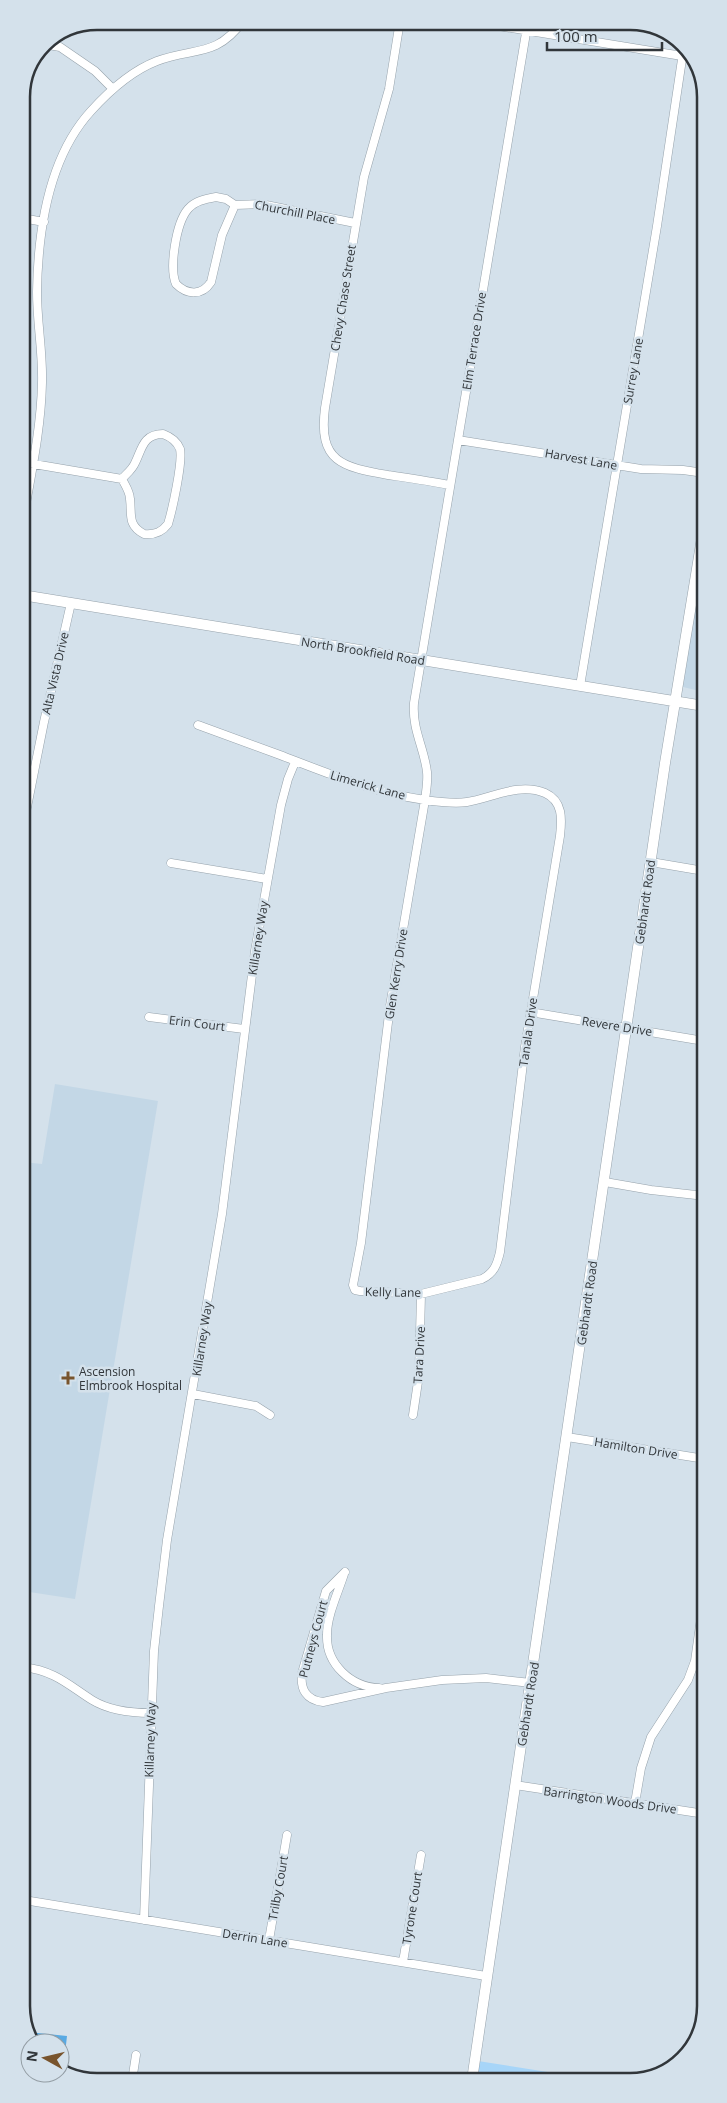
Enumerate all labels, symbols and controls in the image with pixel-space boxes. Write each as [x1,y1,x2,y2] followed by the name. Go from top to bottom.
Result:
[547,20,662,52] scale bar
[554,26,598,46] text: 100 m
[253,196,337,228] street label: Churchill Place
[326,244,360,352] street label: Chevy Chase Street
[458,291,490,391] street label: Elm Terrace Drive
[619,336,647,405] street label: Surrey Lane
[543,444,619,474] street label: Harvest Lane
[37,630,73,716] street label: Alta Vista Drive
[300,633,426,669] street label: North Brookfield Road
[329,766,408,804] street label: Limerick Lane
[631,859,659,945] street label: Gebhardt Road
[244,899,272,976] street label: Killarney Way
[380,927,412,1020] street label: Glen Kerry Drive
[515,996,541,1068] street label: Tanala Drive
[168,1011,226,1035] street label: Erin Court
[581,1012,654,1040] street label: Revere Drive
[573,1260,601,1346] street label: Gebhardt Road
[365,1283,422,1301] street label: Kelly Lane
[188,1300,216,1377] street label: Killarney Way
[409,1326,429,1384] street label: Tara Drive
[79,1363,182,1394] place label: Ascension Elmbrook Hospital
[61,1371,75,1385] marker: Ascension Elmbrook Hospital
[593,1433,679,1463] street label: Hamilton Drive
[295,1599,331,1679] street label: Putneys Court
[513,1661,543,1747] street label: Gebhardt Road
[140,1701,160,1778] street label: Killarney Way
[542,1782,678,1818] street label: Barrington Woods Drive
[264,1854,292,1922] street label: Trilby Court
[398,1870,426,1946] street label: Tyrone Court
[221,1924,289,1952] street label: Derrin Lane
[20,2033,70,2083] north arrow
[21,2049,42,2063] text: N

